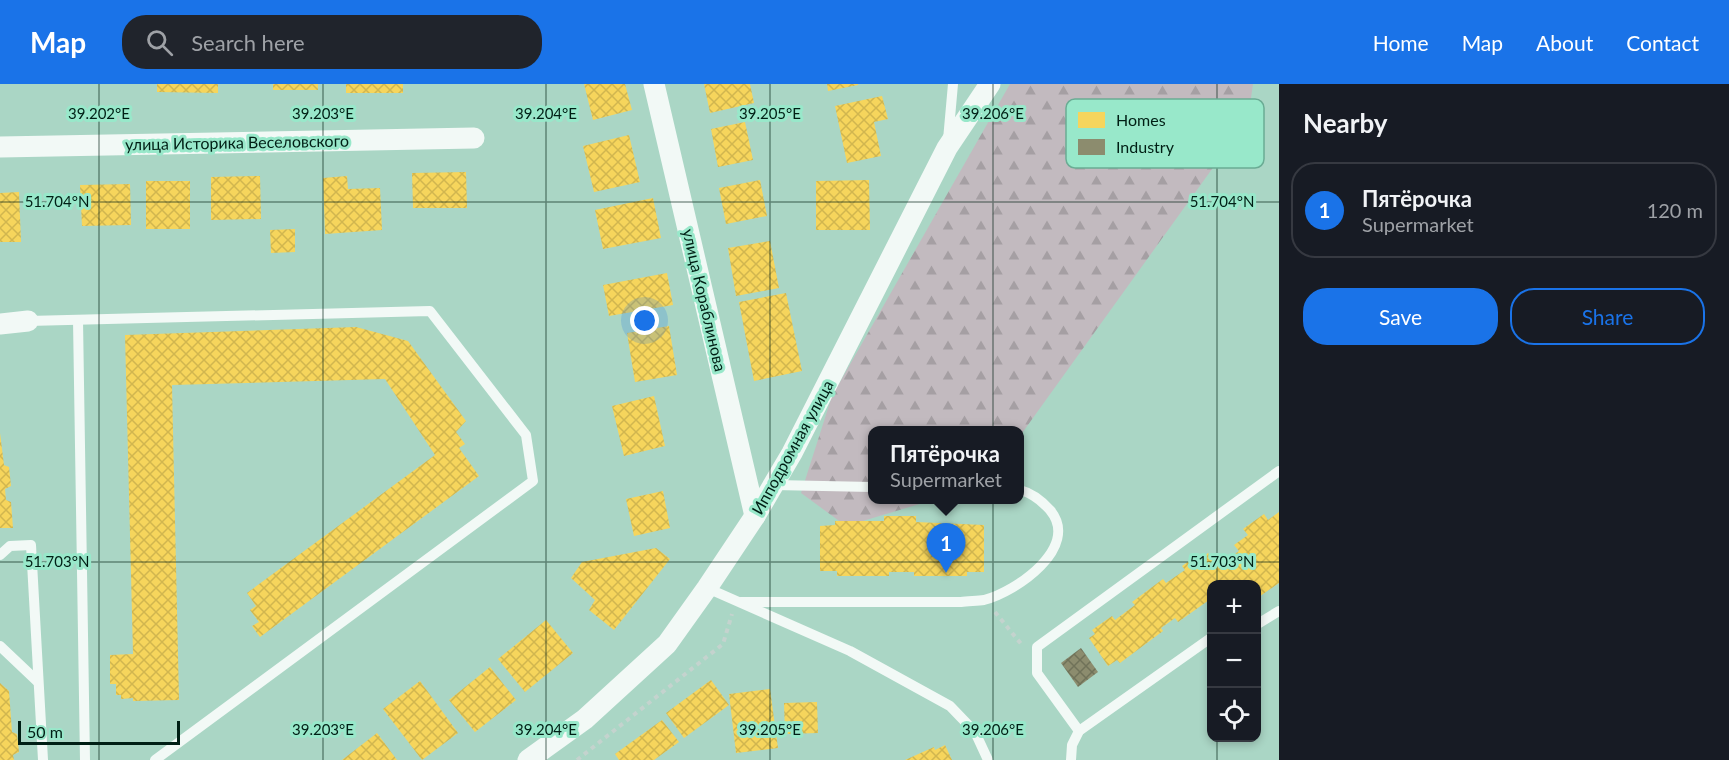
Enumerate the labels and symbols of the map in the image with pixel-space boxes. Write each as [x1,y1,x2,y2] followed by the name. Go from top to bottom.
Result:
[1066,99,1264,168] legend
[68,104,130,122] text: 39.202°E
[292,104,354,122] text: 39.203°E
[515,104,577,122] text: 39.204°E
[739,104,801,122] text: 39.205°E
[962,104,1024,122] text: 39.206°E
[1116,110,1166,129] text: Homes
[125,131,349,153] street label: улица Историка Веселовского
[1116,137,1175,156] text: Industry
[25,192,89,210] text: 51.704°N
[1190,192,1254,210] text: 51.704°N
[679,227,731,373] street label: улица Кораблинова
[630,306,659,335] your location
[747,376,837,518] street label: Ипподромная улица
[926,524,966,573] pin: 1
[25,552,89,570] text: 51.703°N
[1190,552,1254,570] text: 51.703°N
[18,718,180,746] scale bar
[292,720,354,738] text: 39.203°E
[515,720,577,738] text: 39.204°E
[739,720,801,738] text: 39.205°E
[962,720,1024,738] text: 39.206°E

